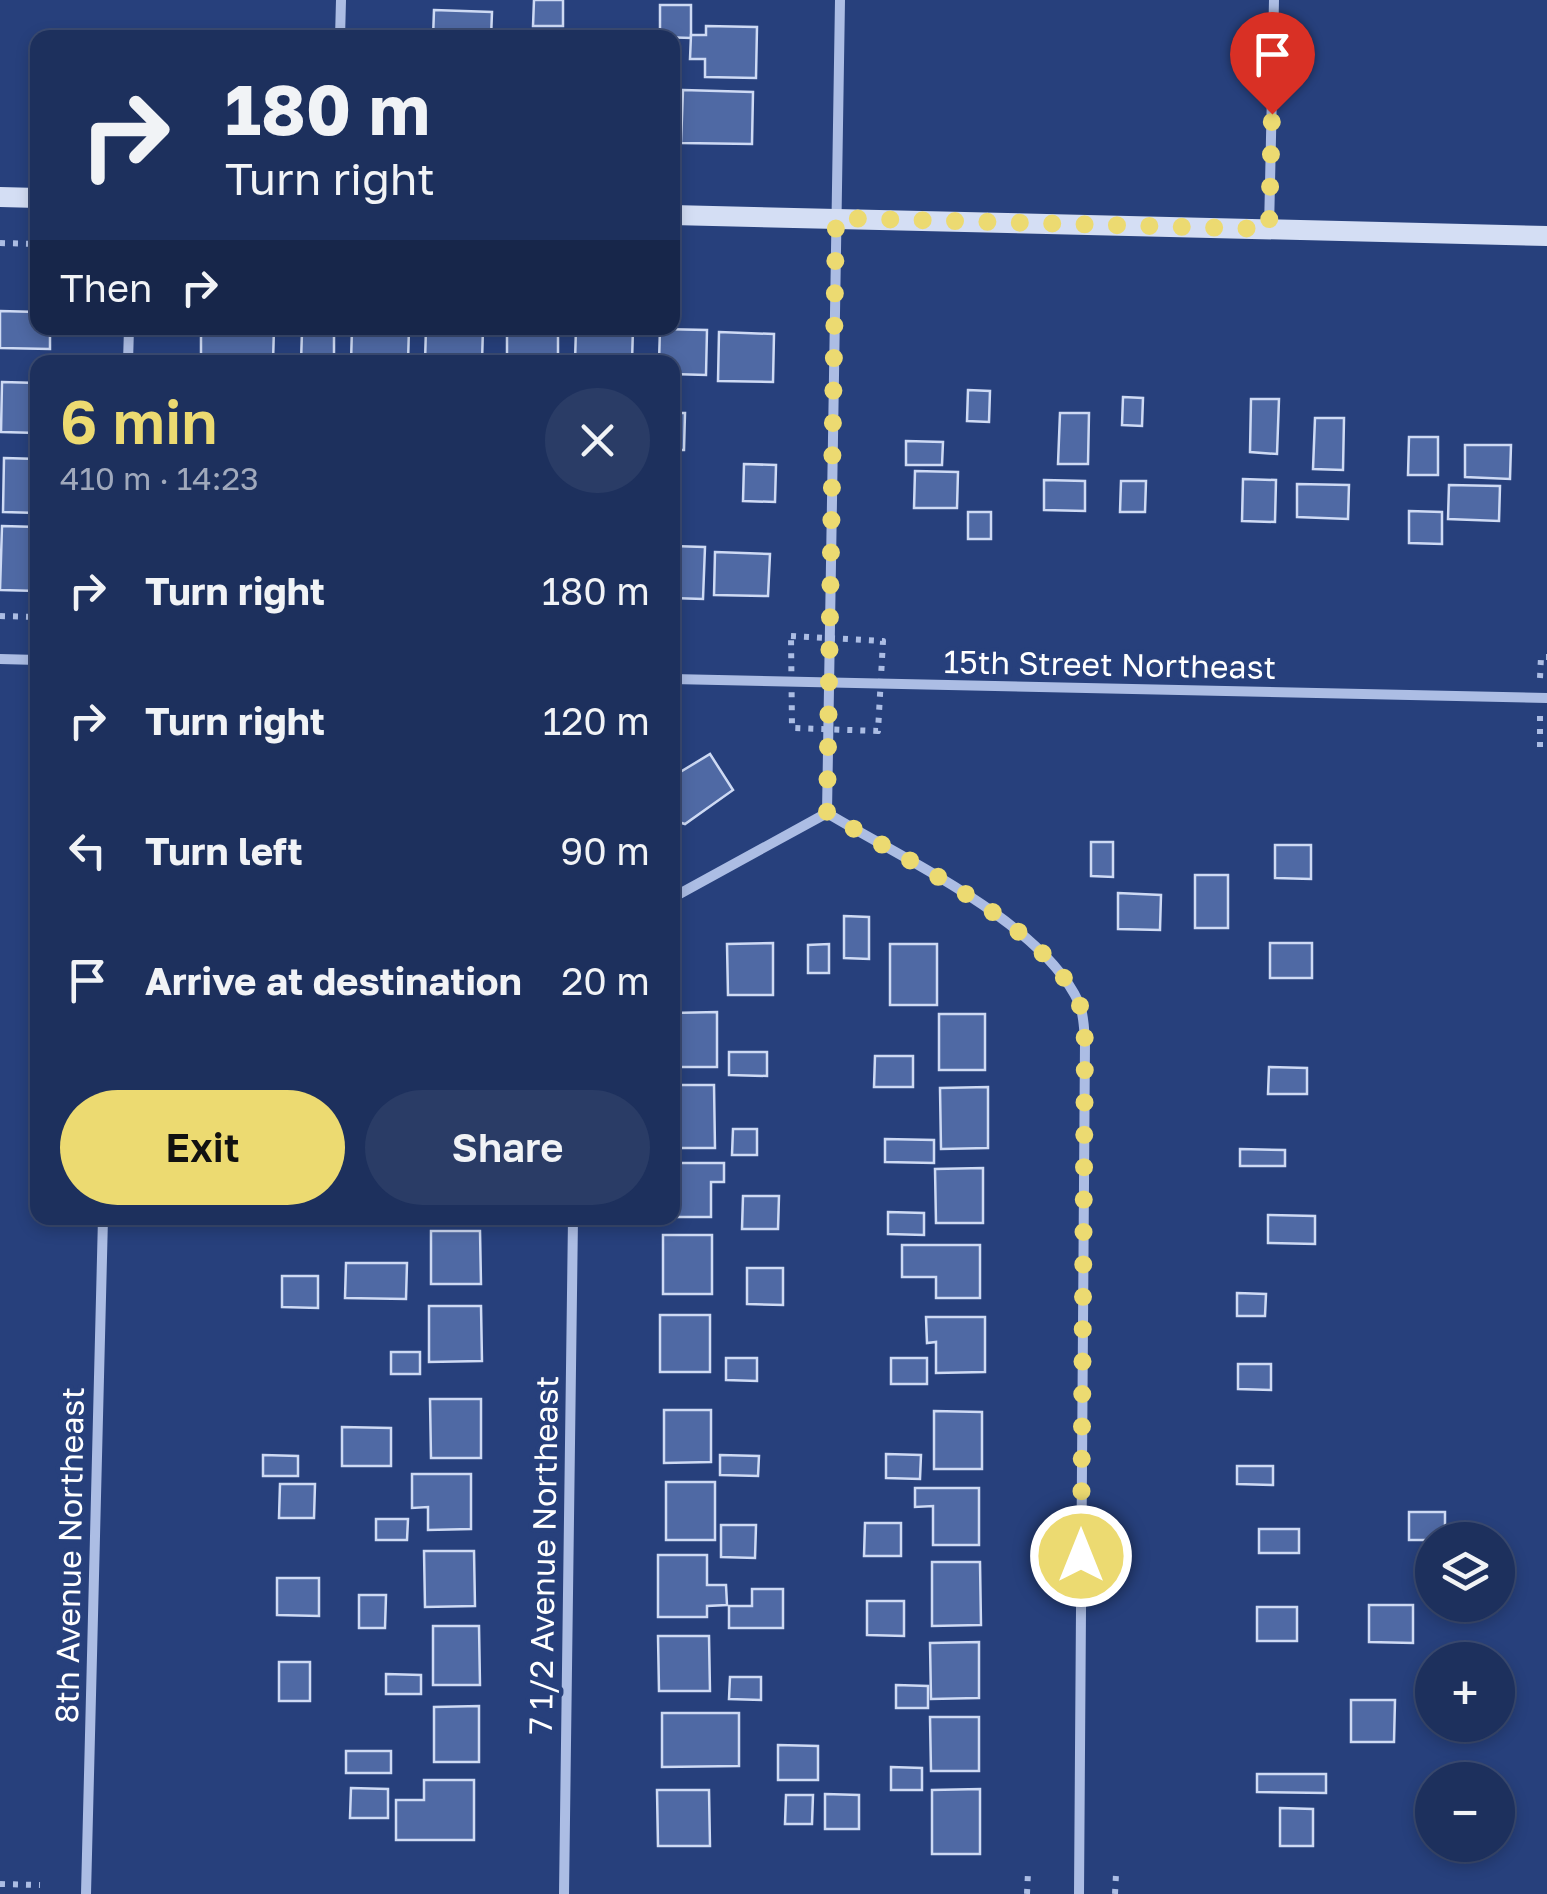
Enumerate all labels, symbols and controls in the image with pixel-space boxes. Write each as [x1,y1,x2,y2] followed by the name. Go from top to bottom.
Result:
[1230,12,1315,115] pin
[1245,27,1300,82] icon: arrive
[225,66,430,150] text: 180 m
[60,70,190,200] icon: right
[225,151,435,205] text: Turn right
[172,260,227,315] icon: right
[60,265,152,310] text: Then
[60,385,218,457] text: 6 min
[545,388,650,493] button: close
[60,459,259,497] text: 410 m · 14:23
[60,563,115,618] icon: right
[145,568,325,613] text: Turn right
[542,568,650,613] text: 180 m
[943,642,1277,686] street label: 15th Street Northeast
[60,693,115,748] icon: right
[145,698,325,743] text: Turn right
[543,698,650,743] text: 120 m
[60,823,115,878] icon: left
[145,828,303,873] text: Turn left
[560,828,650,873] text: 90 m
[60,953,115,1008] icon: arrive
[145,958,522,1003] text: Arrive at destination
[561,958,650,1003] text: 20 m
[60,1090,345,1205] button: Exit
[365,1090,650,1205] button: Share
[521,1375,565,1735] street label: 7 1/2 Avenue Northeast
[47,1386,91,1724] street label: 8th Avenue Northeast
[1029,1504,1133,1608] position arrow
[1415,1522,1515,1862] map controls
[1415,1522,1515,1622] button: layers
[1415,1642,1515,1742] button: +
[1415,1762,1515,1862] button: −

